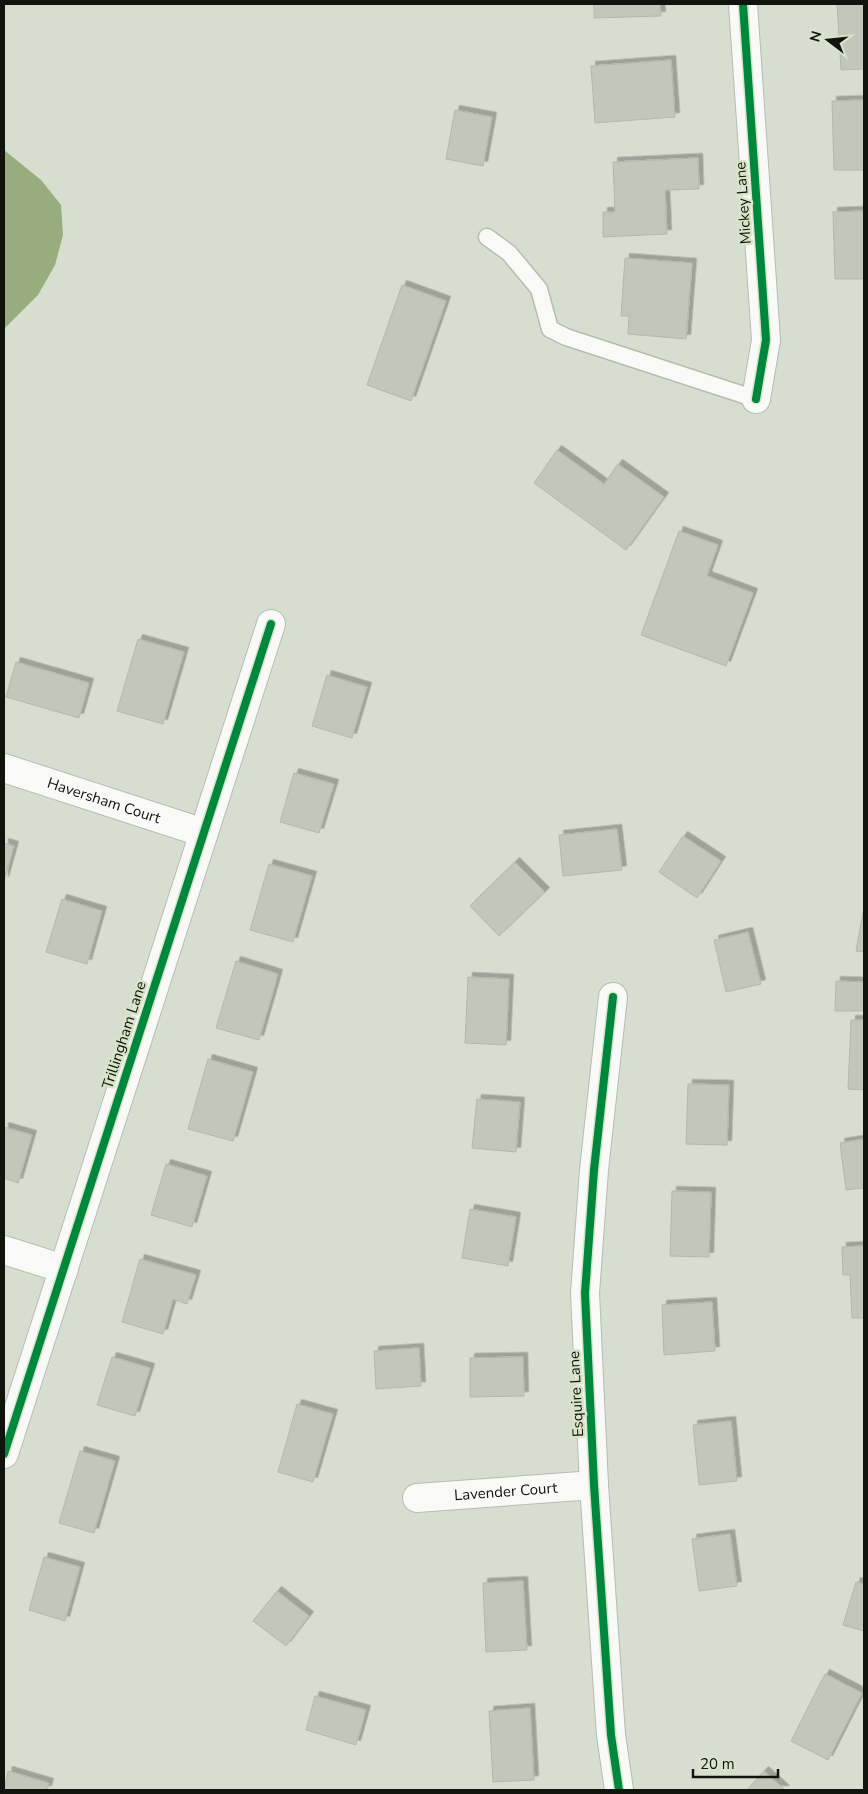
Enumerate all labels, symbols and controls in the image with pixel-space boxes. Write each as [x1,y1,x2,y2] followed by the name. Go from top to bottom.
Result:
[803,15,853,65] north arrow
[805,29,827,44] text: N
[730,161,756,245] street label: Mickey Lane
[45,773,164,828] street label: Haversham Court
[97,979,151,1091] street label: Trillingham Lane
[564,1350,588,1438] street label: Esquire Lane
[453,1478,559,1505] street label: Lavender Court
[693,1746,778,1778] scale bar
[700,1754,735,1774] text: 20 m

